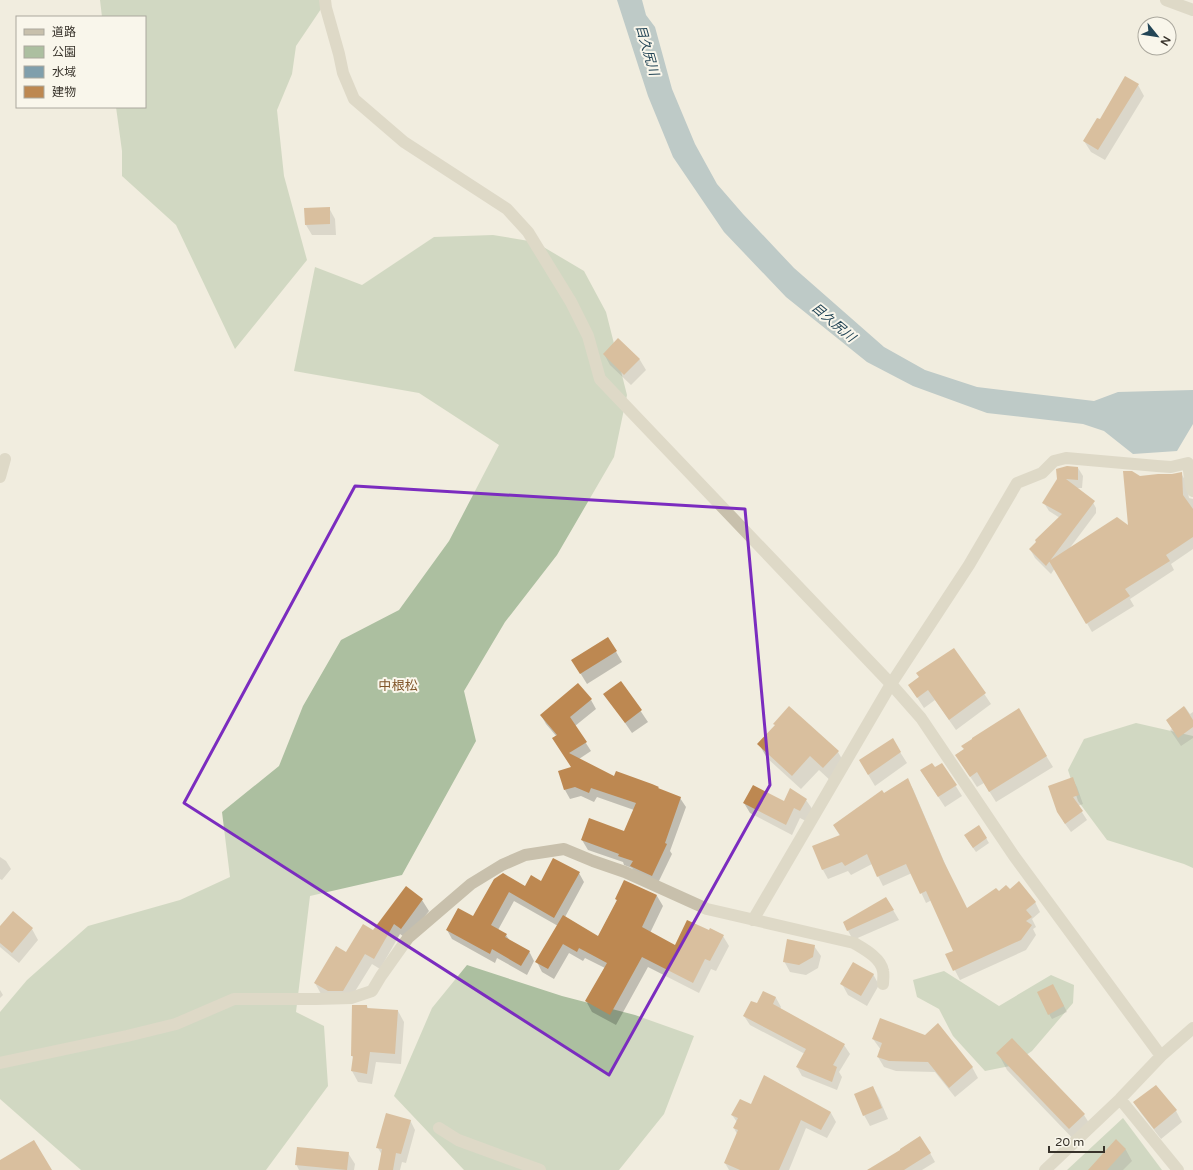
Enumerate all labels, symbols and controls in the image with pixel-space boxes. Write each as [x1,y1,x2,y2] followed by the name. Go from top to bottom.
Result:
[16,16,146,108] legend
[1137,16,1177,56] north arrow
[632,23,662,79] water label: 目久尻川
[52,25,76,39] text: 道路
[1157,34,1173,48] text: N
[52,45,76,59] text: 公園
[52,65,76,79] text: 水域
[52,85,76,99] text: 建物
[808,300,860,347] water label: 目久尻川
[378,678,418,694] district label: 中根松
[1049,1128,1104,1154] scale bar
[1055,1135,1084,1149] text: 20 m

